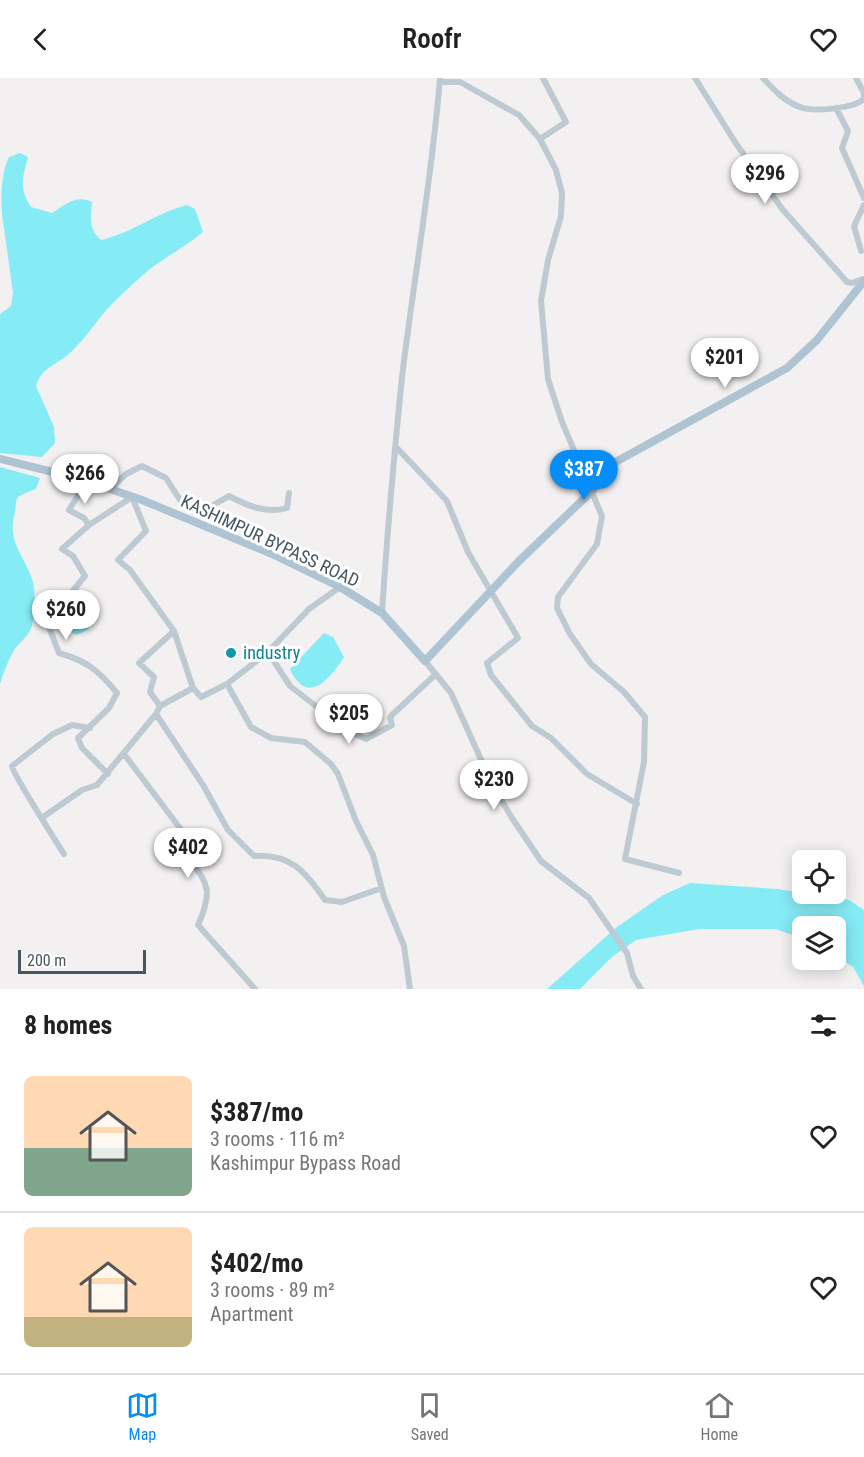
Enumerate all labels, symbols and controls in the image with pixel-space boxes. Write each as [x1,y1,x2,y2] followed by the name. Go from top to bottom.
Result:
[24,23,57,56] icon: back
[402,23,462,55] text: Roofr
[807,23,840,56] icon: heart
[729,154,801,205] pin: $296
[745,161,785,185] text: $296
[689,338,761,389] pin: $201
[705,345,745,369] text: $201
[548,450,620,501] pin: $387
[49,454,121,505] pin: $266
[564,457,604,481] text: $387
[65,461,105,485] text: $266
[178,490,363,591] street label: KASHIMPUR BYPASS ROAD
[30,590,102,641] pin: $260
[46,597,86,621] text: $260
[243,642,301,663] place label: industry
[224,646,238,660] marker: industry
[313,694,385,745] pin: $205
[329,701,369,725] text: $205
[458,760,530,811] pin: $230
[474,767,514,791] text: $230
[152,828,224,879] pin: $402
[168,835,208,859] text: $402
[792,850,846,970] map controls
[792,850,846,904] button: locate
[792,916,846,970] button: layers
[18,947,146,974] scale bar
[27,951,66,970] text: 200 m
[807,1009,840,1042] icon: filters
[24,1010,112,1040] text: 8 homes
[210,1097,303,1127] text: $387/mo
[72,1100,144,1172] icon: home
[807,1120,840,1153] icon: heart
[210,1127,345,1151] text: 3 rooms · 116 m²
[210,1151,401,1175] text: Kashimpur Bypass Road
[210,1248,303,1278] text: $402/mo
[72,1251,144,1323] icon: home
[807,1271,840,1304] icon: heart
[210,1278,335,1302] text: 3 rooms · 89 m²
[210,1302,294,1326] text: Apartment
[126,1389,159,1444] tab: Map
[411,1389,449,1444] tab: Saved
[701,1389,738,1444] tab: Home

